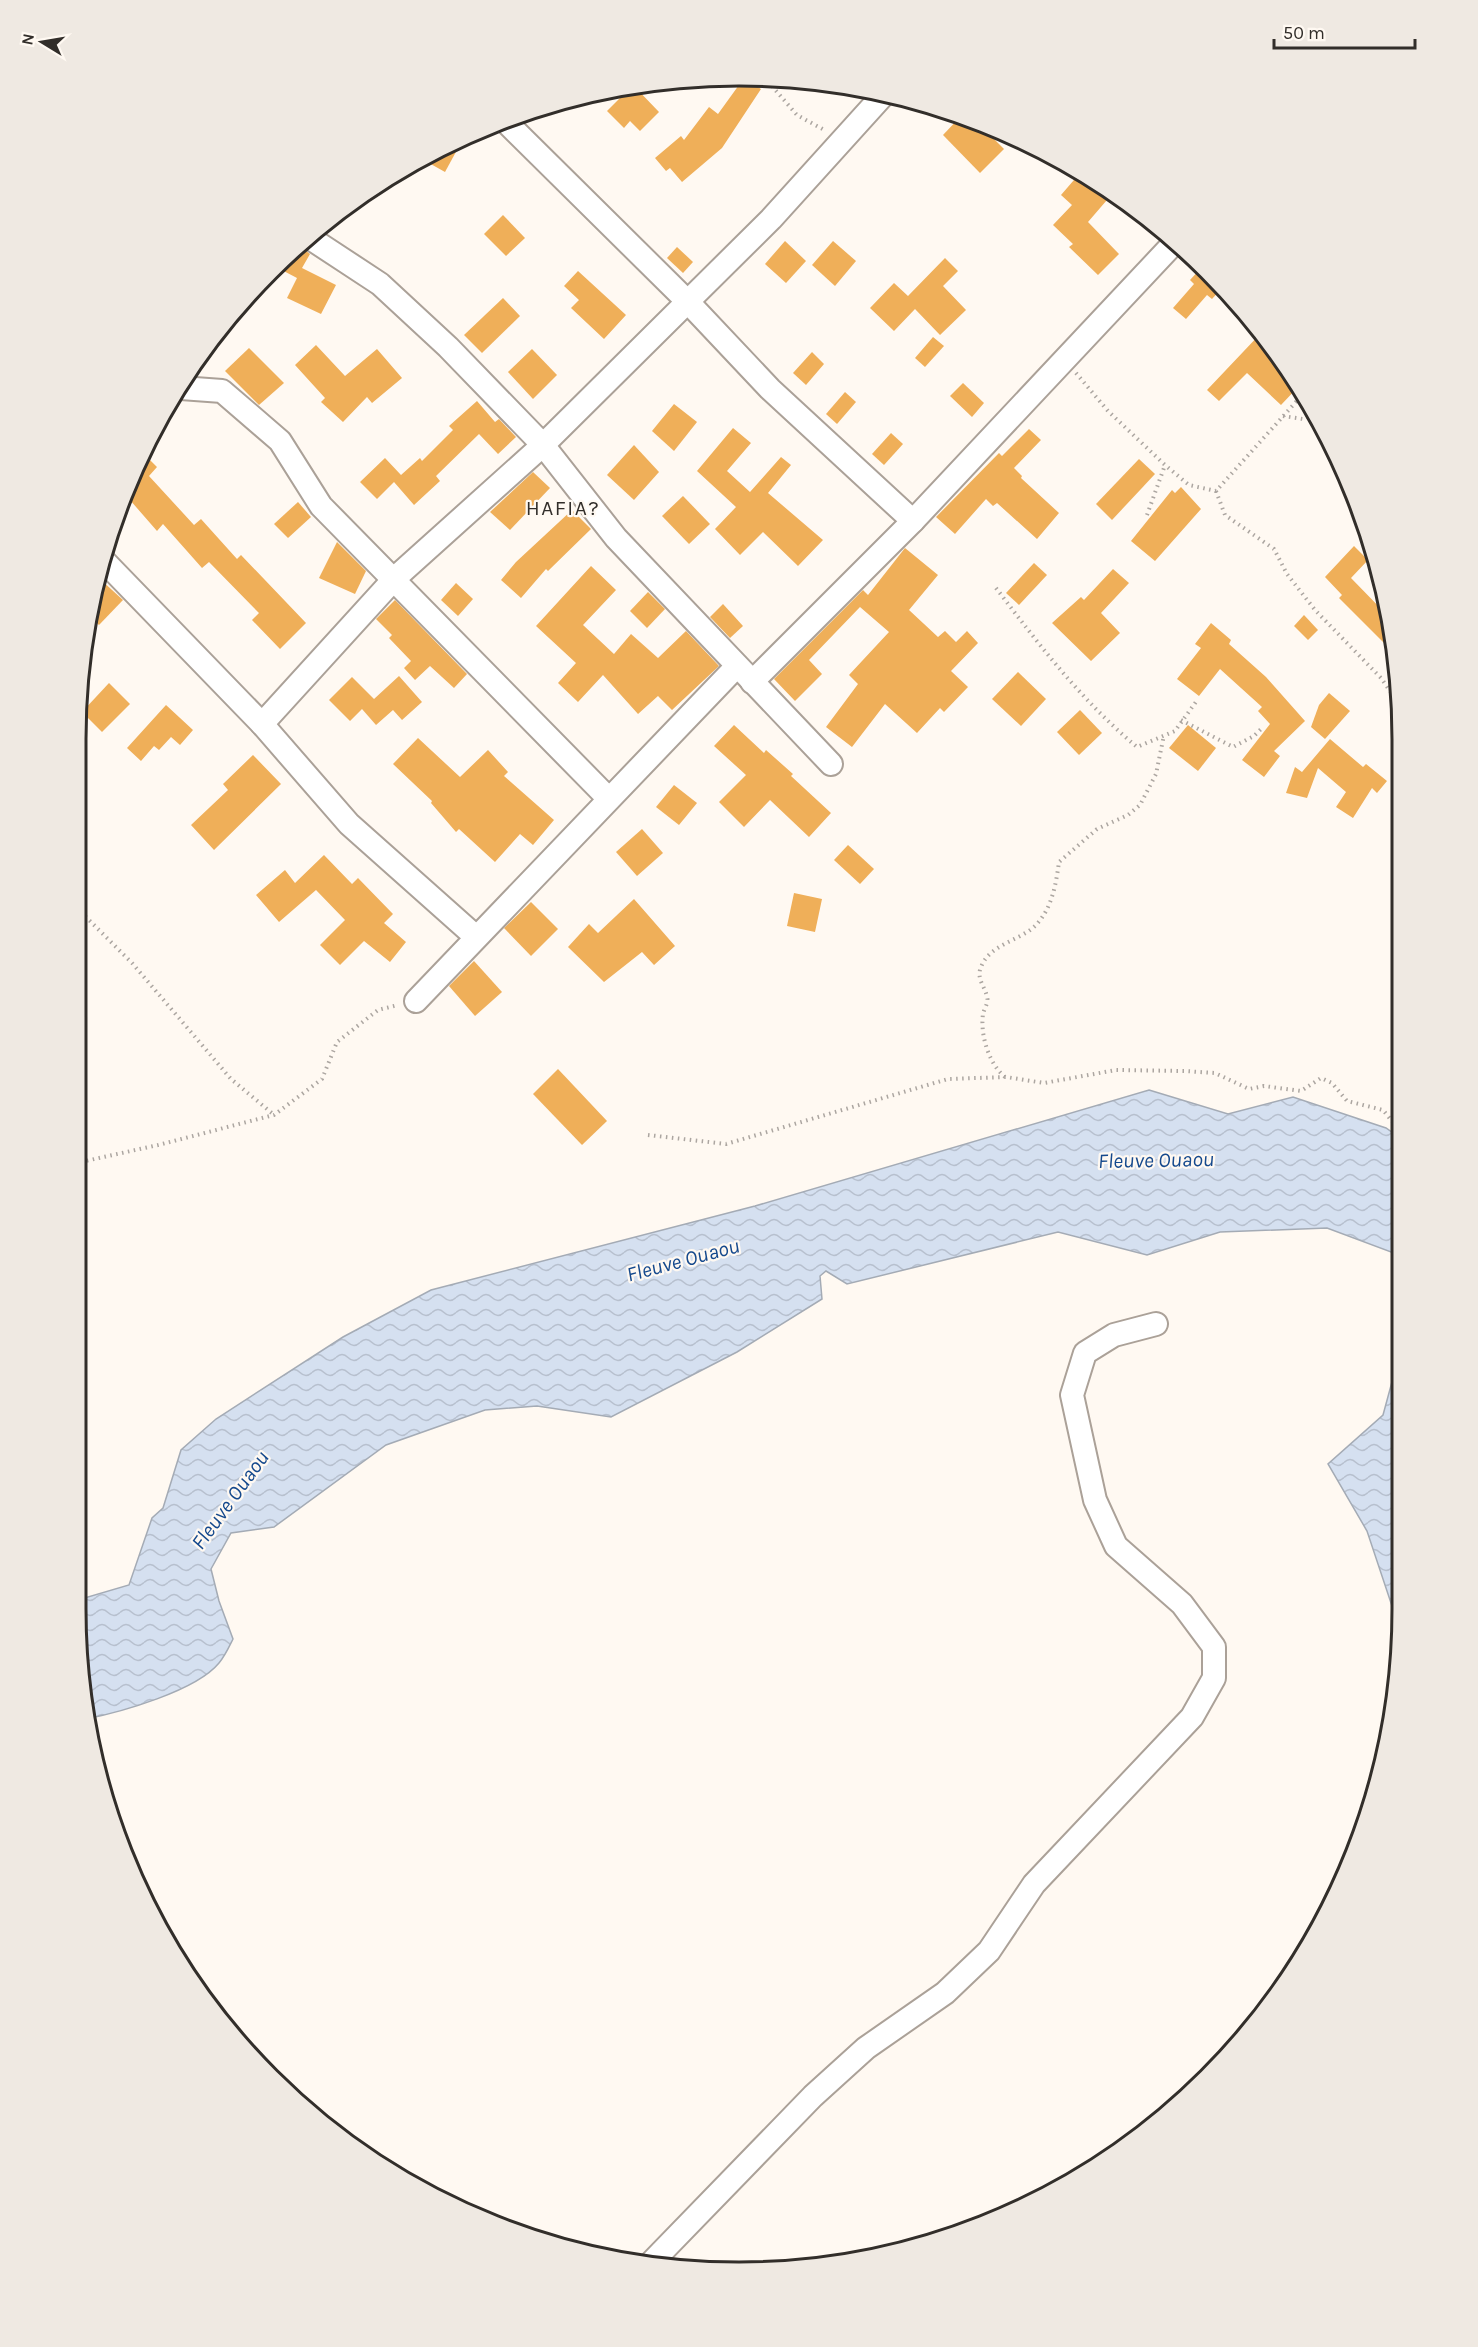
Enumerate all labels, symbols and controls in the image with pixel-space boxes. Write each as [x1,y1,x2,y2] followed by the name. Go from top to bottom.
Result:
[12,12,72,72] north arrow
[1274,12,1415,50] scale bar
[1283,22,1325,44] text: 50 m
[17,32,38,47] text: N
[526,496,600,520] district label: HAFIA?
[1098,1147,1214,1173] water label: Fleuve Ouaou
[624,1233,742,1287] water label: Fleuve Ouaou
[186,1446,274,1554] water label: Fleuve Ouaou

